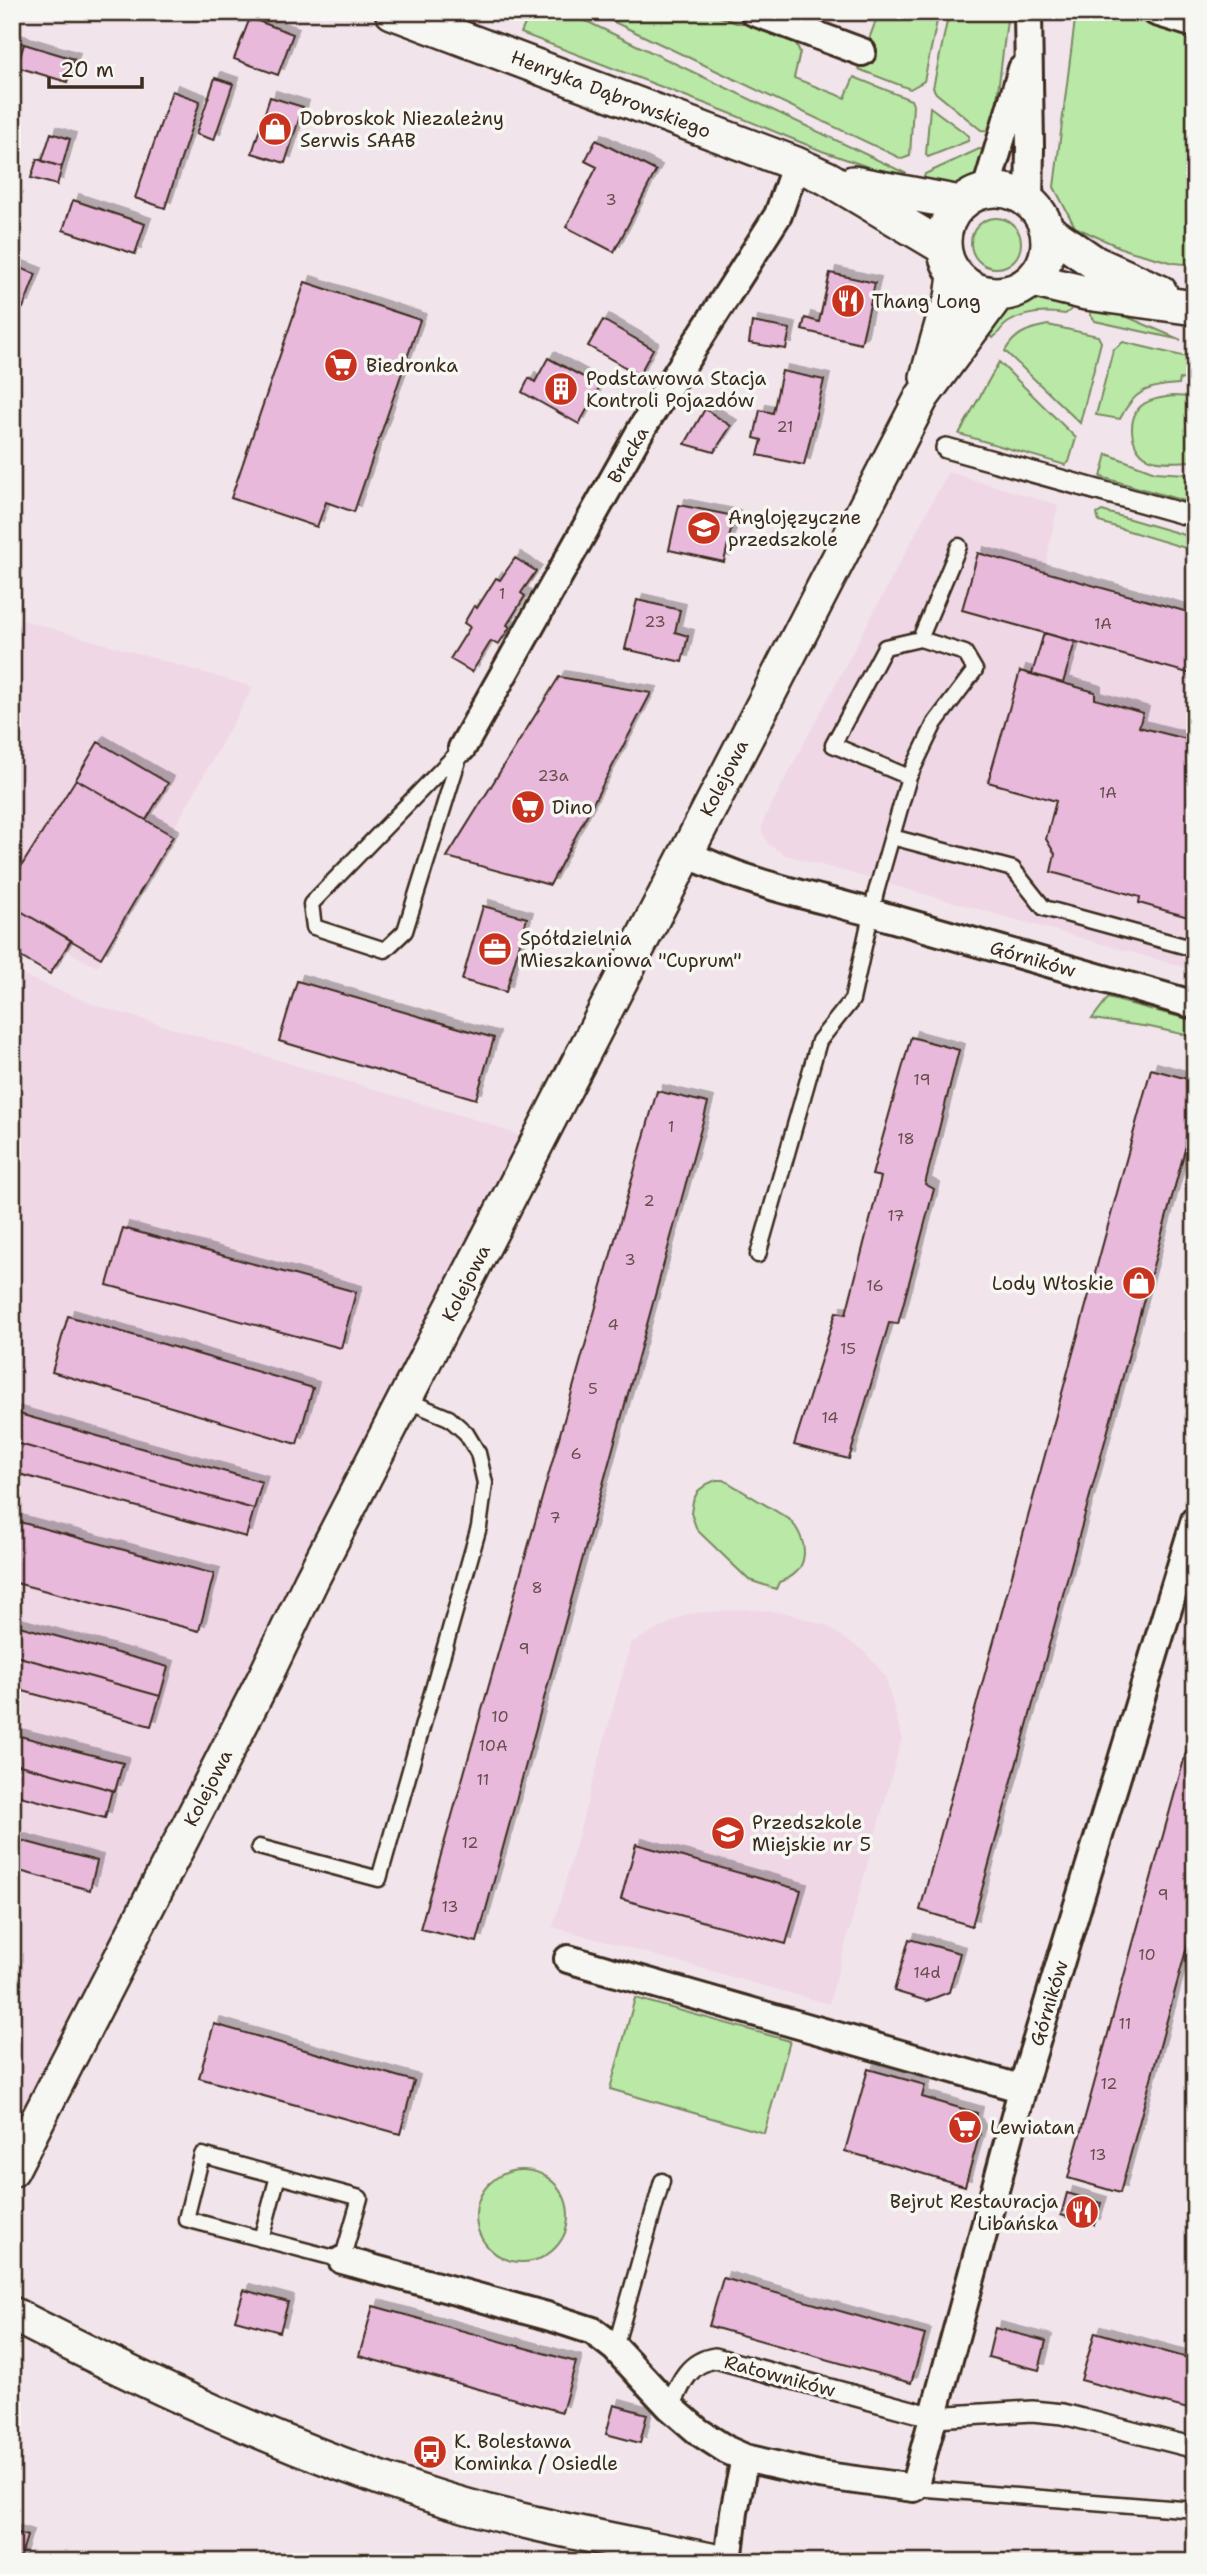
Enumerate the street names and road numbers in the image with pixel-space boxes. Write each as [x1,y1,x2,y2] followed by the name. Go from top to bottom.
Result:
[507,44,715,144] street label: Henryka Dąbrowskiego
[602,422,654,488] street label: Bracka
[694,735,754,821] street label: Kolejowa
[987,935,1079,983] street label: Górników
[436,1240,496,1326] street label: Kolejowa
[178,1745,238,1831] street label: Kolejowa
[1024,1957,1074,2049] street label: Górników
[722,2349,838,2403] street label: Ratowników

